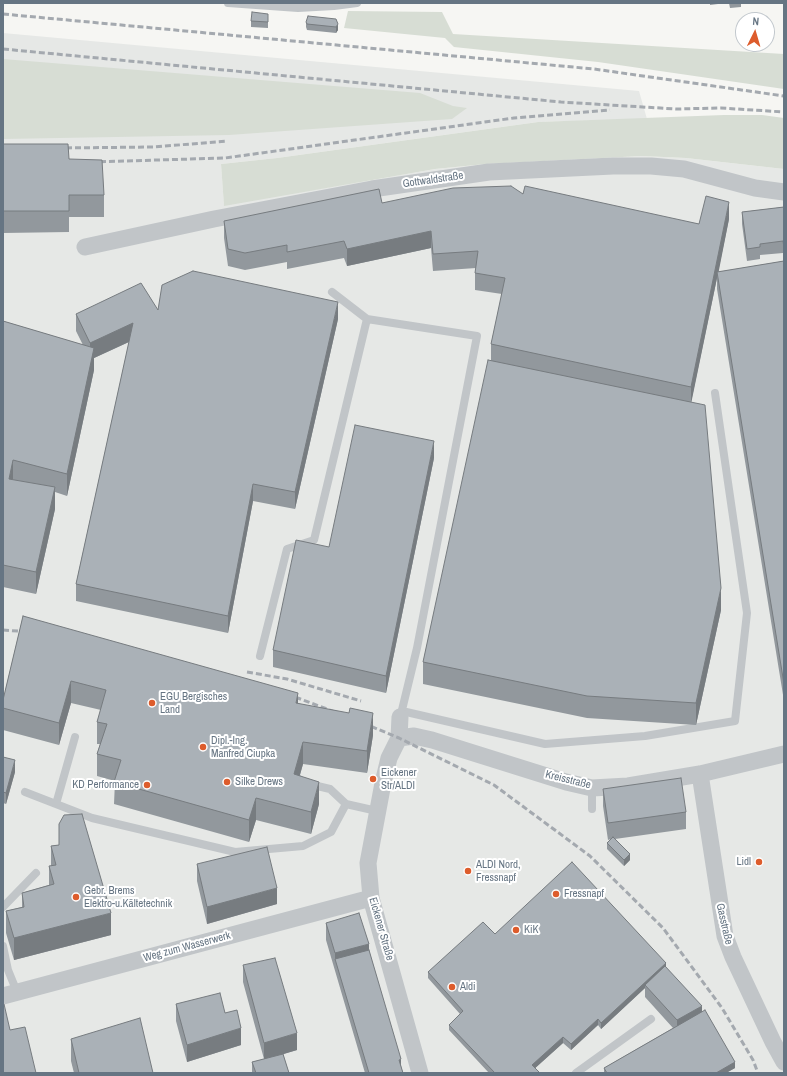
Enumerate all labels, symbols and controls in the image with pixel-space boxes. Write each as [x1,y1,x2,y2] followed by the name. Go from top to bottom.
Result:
[735,12,775,52] north arrow
[752,14,760,28] text: N
[402,169,464,191] street label: Gottwaldstraße
[160,690,227,716] place label: EGU Bergisches Land
[147,698,157,708] marker: EGU Bergisches Land
[211,734,275,760] place label: Dipl.-Ing. Manfred Ciupka
[198,742,208,752] marker: Dipl.-Ing. Manfred Ciupka
[381,766,417,792] place label: Eickener Str/ALDI
[544,768,592,792] street label: Kreisstraße
[368,774,378,784] marker: Eickener Str/ALDI
[235,775,283,789] place label: Silke Drews
[222,777,232,787] marker: Silke Drews
[72,778,139,792] place label: KD Performance
[142,780,152,790] marker: KD Performance
[736,855,751,869] place label: Lidl
[754,857,764,867] marker: Lidl
[476,858,521,884] place label: ALDI Nord, Fressnapf
[463,866,473,876] marker: ALDI Nord, Fressnapf
[84,884,172,910] place label: Gebr. Brems Elektro-u.Kältetechnik
[564,887,604,901] place label: Fressnapf
[551,889,561,899] marker: Fressnapf
[71,892,81,902] marker: Gebr. Brems Elektro-u.Kältetechnik
[366,896,396,962] street label: Eickener Straße
[713,902,735,946] street label: Gasstraße
[524,923,539,937] place label: KiK
[511,925,521,935] marker: KiK
[142,929,232,965] street label: Weg zum Wasserwerk
[460,980,476,994] place label: Aldi
[447,982,457,992] marker: Aldi

